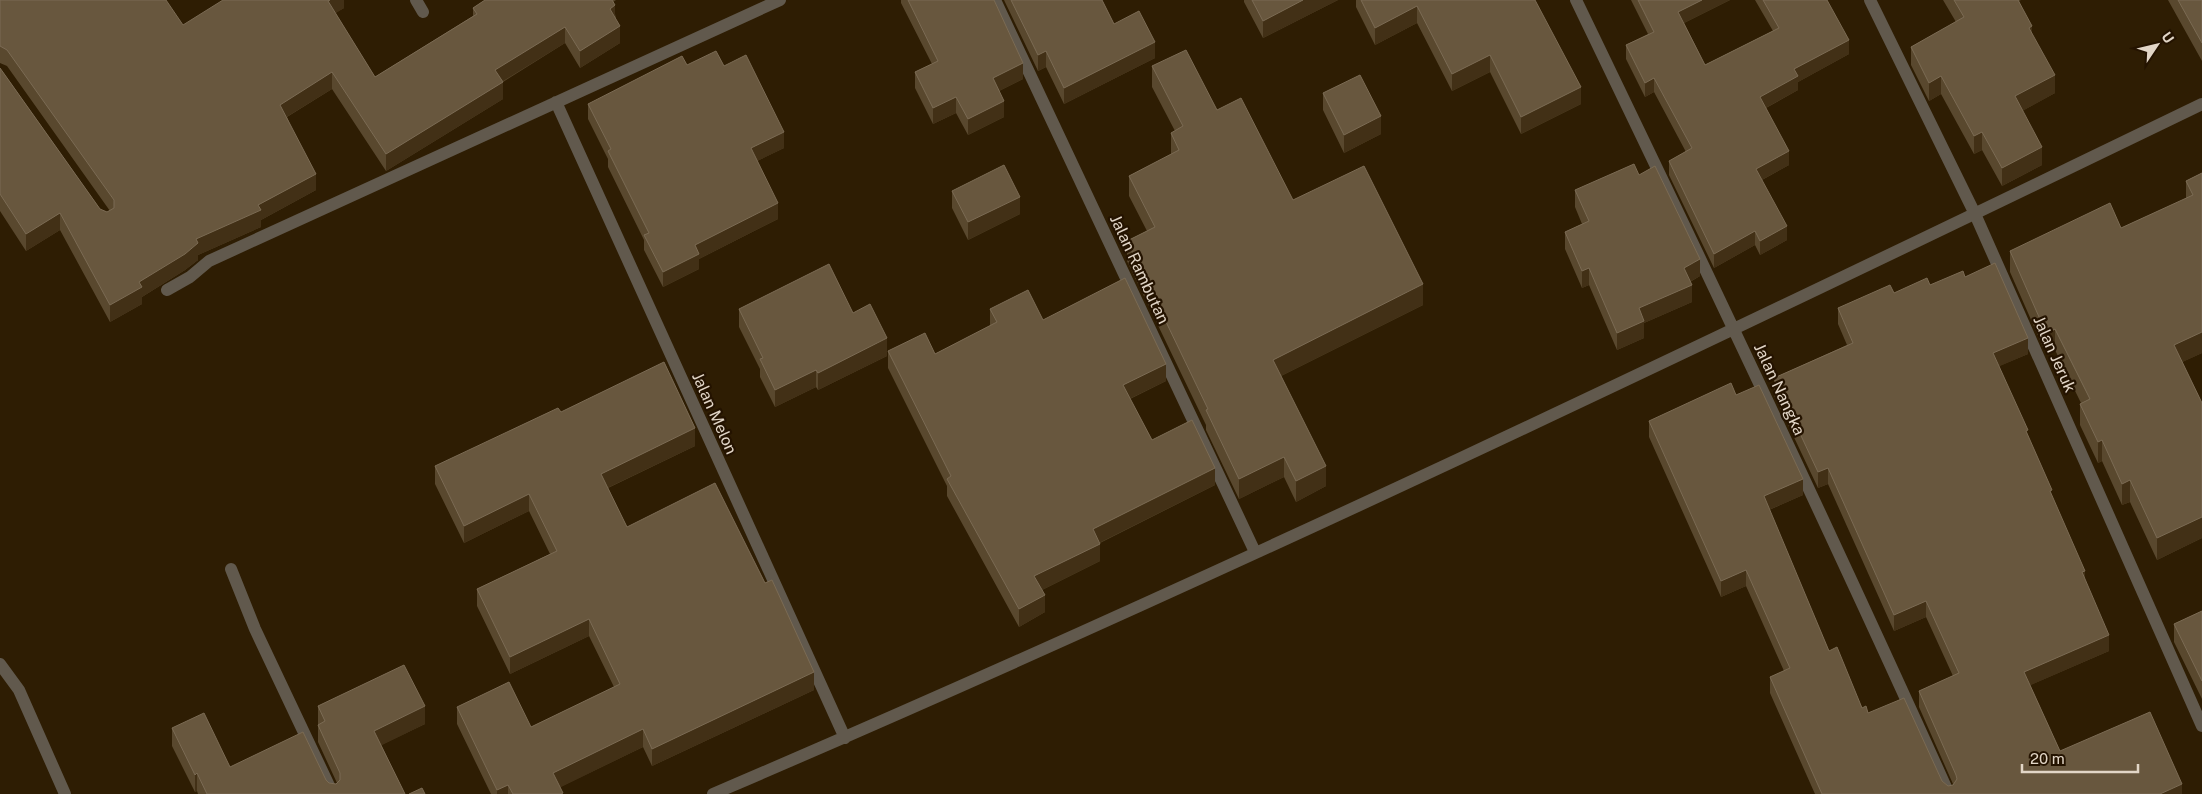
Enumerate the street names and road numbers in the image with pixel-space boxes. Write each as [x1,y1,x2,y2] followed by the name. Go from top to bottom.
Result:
[1106,212,1173,327] street label: Jalan Rambutan
[2029,313,2080,395] street label: Jalan Jeruk
[1750,340,1809,438] street label: Jalan Nangka
[688,369,741,457] street label: Jalan Melon

